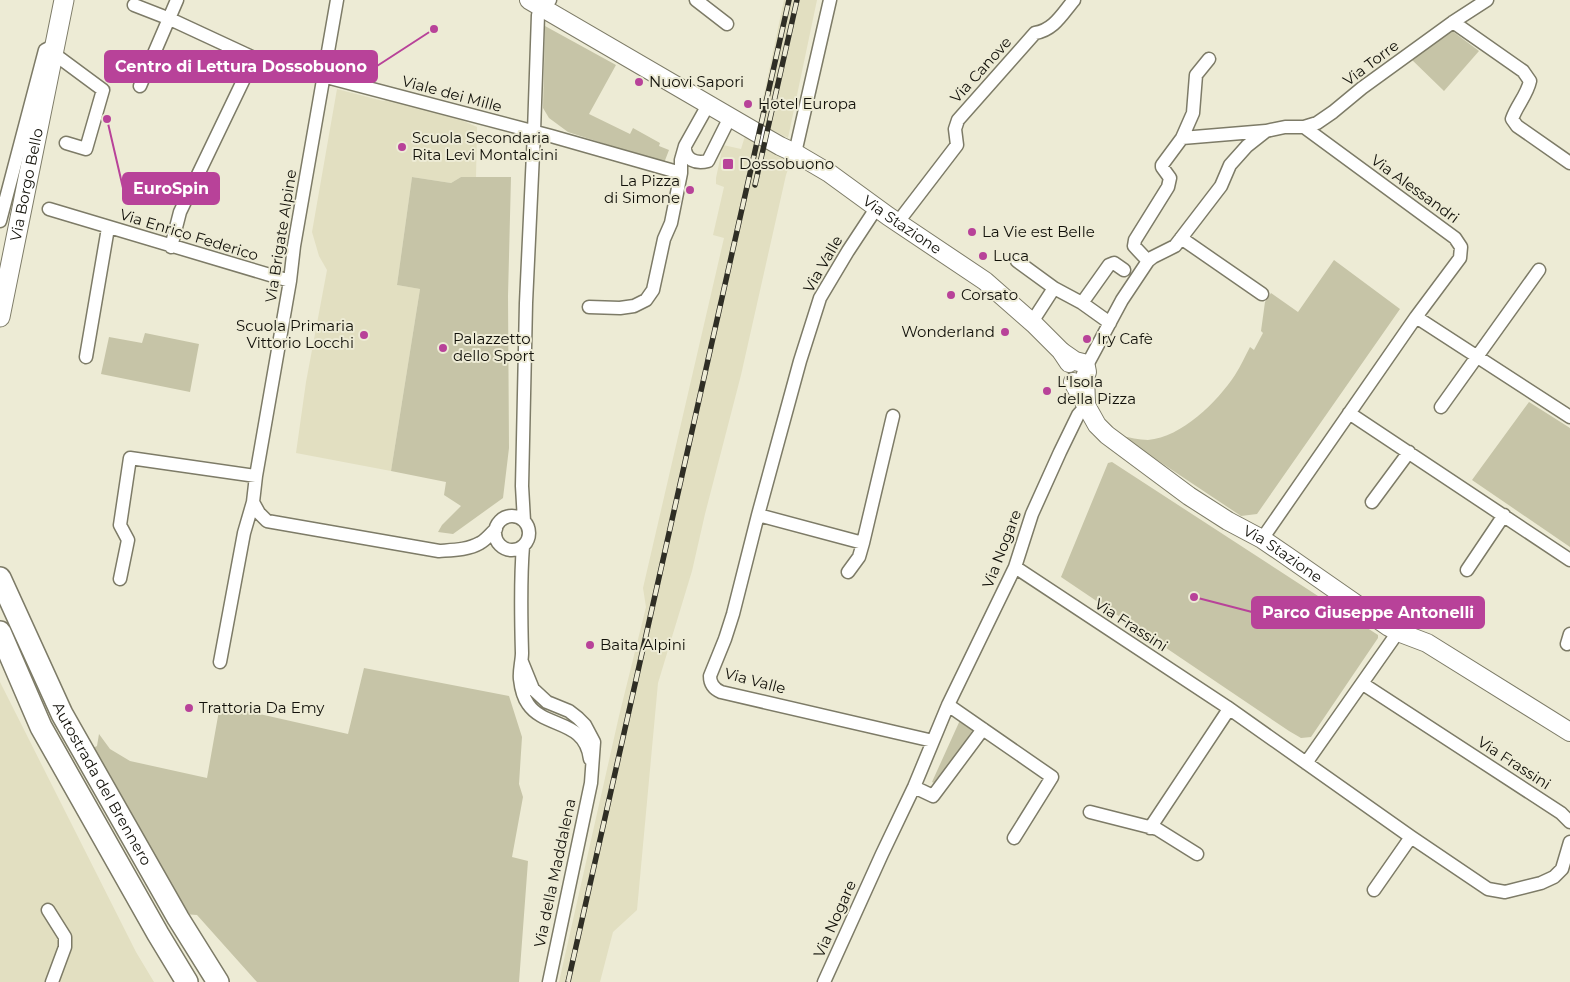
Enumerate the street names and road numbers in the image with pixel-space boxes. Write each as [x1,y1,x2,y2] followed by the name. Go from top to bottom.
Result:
[946,33,1015,107] street label: Via Canove
[1339,35,1402,90] street label: Via Torre
[400,71,504,116] street label: Viale dei Mille
[6,126,47,243] street label: Via Borgo Bello
[1367,150,1463,227] street label: Via Alessandri
[261,168,300,304] street label: Via Brigate Alpine
[859,191,945,258] street label: Via Stazione
[118,204,261,265] street label: Via Enrico Federico
[799,232,846,296] street label: Via Valle
[978,507,1025,591] street label: Via Nogare
[1240,521,1326,587] street label: Via Stazione
[1091,594,1171,655] street label: Via Frassini
[722,663,788,698] street label: Via Valle
[49,699,156,869] street label: Autostrada del Brennero
[1474,732,1554,793] street label: Via Frassini
[529,797,580,949] street label: Via della Maddalena
[809,877,860,960] street label: Via Nogare

